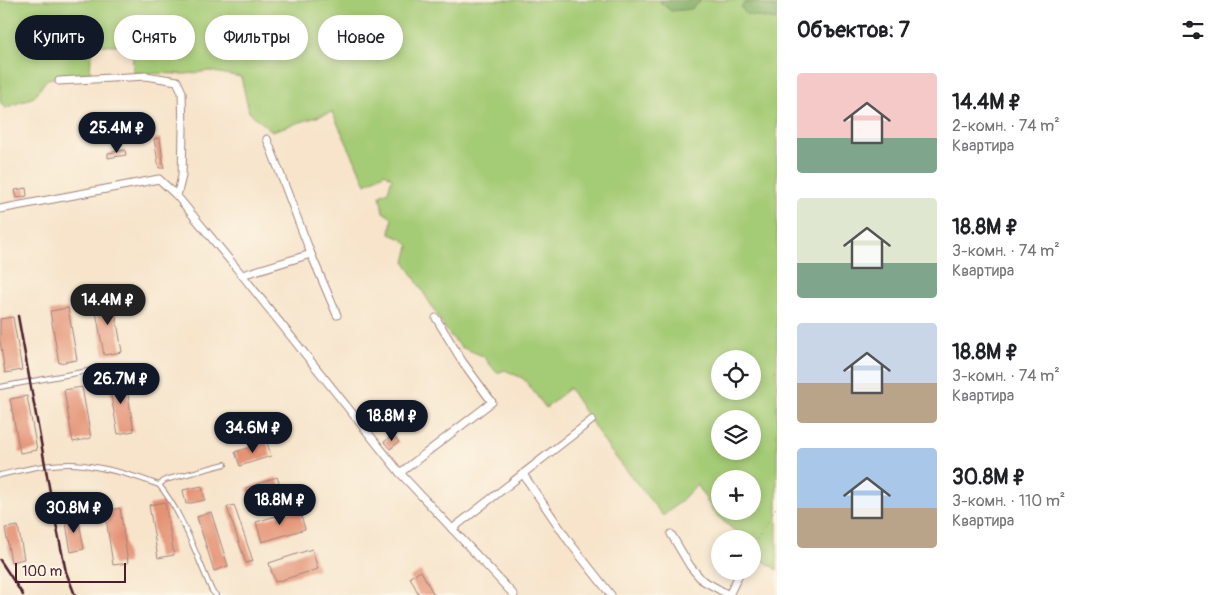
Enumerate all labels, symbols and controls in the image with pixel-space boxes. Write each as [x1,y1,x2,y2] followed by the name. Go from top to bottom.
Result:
[15,15,104,60] chip: Купить
[114,15,195,60] chip: Снять
[205,15,308,60] chip: Фильтры
[318,15,403,60] chip: Новое
[1179,16,1207,44] icon: filters
[797,17,910,44] text: Объектов: 7
[952,89,1021,116] text: 14.4M ₽
[837,93,897,153] icon: home
[71,112,163,154] pin: 25.4M ₽
[952,116,1060,136] text: 2-комн. · 74 m²
[90,118,145,138] text: 25.4M ₽
[952,136,1014,156] text: Квартира
[952,214,1018,241] text: 18.8M ₽
[837,218,897,278] icon: home
[952,241,1060,261] text: 3-комн. · 74 m²
[952,261,1014,281] text: Квартира
[62,284,154,326] pin: 14.4M ₽
[82,290,134,310] text: 14.4M ₽
[952,339,1018,366] text: 18.8M ₽
[837,343,897,403] icon: home
[711,350,761,580] map controls
[711,350,761,400] button: locate
[75,362,167,405] pin: 26.7M ₽
[952,366,1060,386] text: 3-комн. · 74 m²
[94,369,148,389] text: 26.7M ₽
[952,386,1014,406] text: Квартира
[346,400,438,442] pin: 18.8M ₽
[367,406,417,426] text: 18.8M ₽
[711,410,761,460] button: layers
[207,412,299,454] pin: 34.6M ₽
[225,418,281,438] text: 34.6M ₽
[952,464,1026,491] text: 30.8M ₽
[837,468,897,528] icon: home
[711,470,761,520] button: +
[234,484,326,526] pin: 18.8M ₽
[255,490,305,510] text: 18.8M ₽
[952,491,1065,511] text: 3-комн. · 110 m²
[28,492,120,534] pin: 30.8M ₽
[46,498,102,518] text: 30.8M ₽
[952,511,1014,531] text: Квартира
[711,530,761,580] button: −
[15,560,126,583] scale bar
[22,563,62,580] text: 100 m

